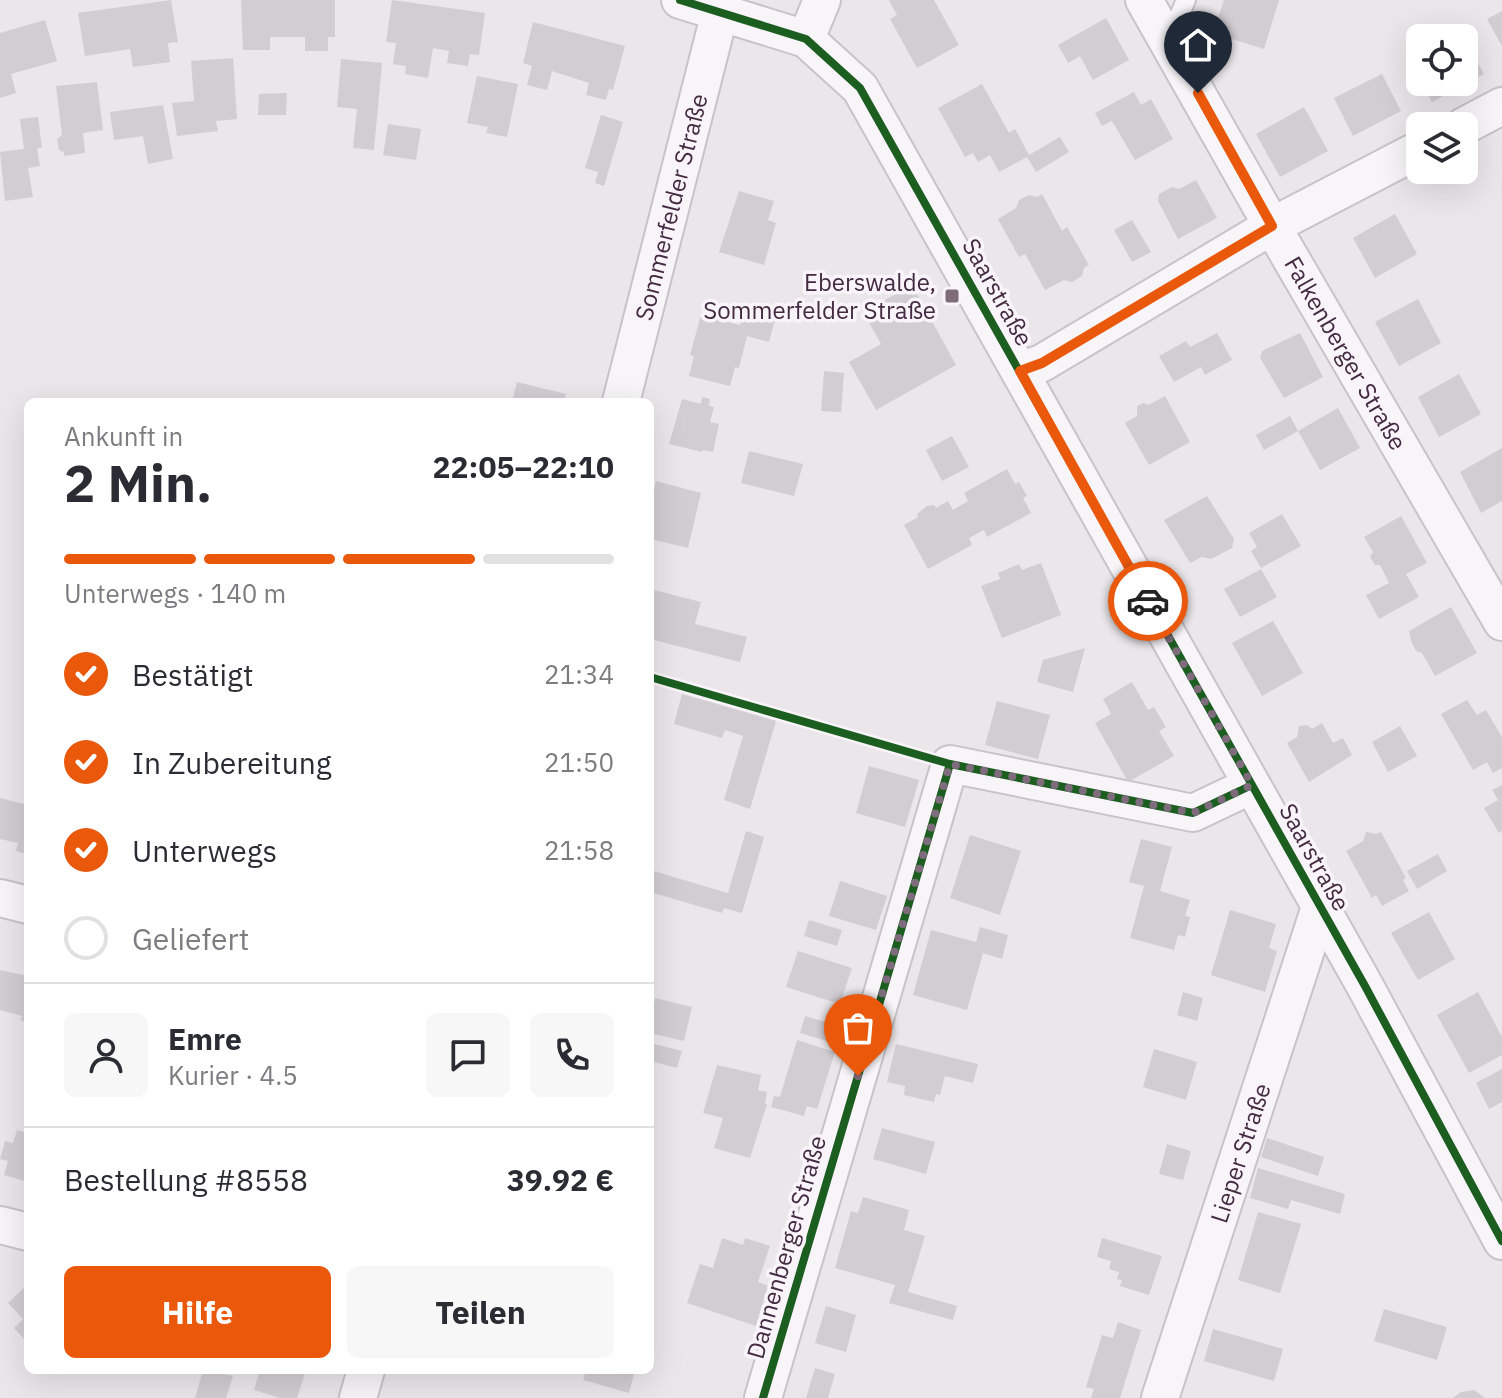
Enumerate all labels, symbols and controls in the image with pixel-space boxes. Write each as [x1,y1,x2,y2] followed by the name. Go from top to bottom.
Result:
[1164,11,1232,93] pin
[1176,23,1220,67] icon: home
[1406,24,1478,184] map controls
[1406,24,1478,96] button: locate
[627,90,715,324] street label: Sommerfelder Straße
[1406,112,1478,184] button: layers
[955,232,1041,352] street label: Saarstraße
[1277,250,1415,456] street label: Falkenberger Straße
[703,266,936,326] place label: Eberswalde, Sommerfelder Straße
[943,287,961,305] marker: Eberswalde, Sommerfelder Straße
[64,419,183,453] text: Ankunft in
[433,447,614,486] text: 22:05–22:10
[64,449,212,516] text: 2 Min.
[1108,561,1188,641] courier
[64,576,286,610] text: Unterwegs · 140 m
[1126,579,1170,623] icon: car
[64,652,108,696] icon: check
[132,655,253,694] text: Bestätigt
[544,657,614,691] text: 21:34
[64,740,108,784] icon: check
[132,743,332,782] text: In Zubereitung
[544,745,614,779] text: 21:50
[1272,797,1358,917] street label: Saarstraße
[64,828,108,872] icon: check
[132,831,277,870] text: Unterwegs
[544,833,614,867] text: 21:58
[132,919,249,958] text: Geliefert
[824,994,892,1076] pin
[836,1006,880,1050] icon: bag
[64,1013,148,1097] button: person
[426,1013,510,1097] button: chat
[530,1013,614,1097] button: phone
[168,1019,242,1058] text: Emre
[168,1058,298,1092] text: Kurier · 4.5
[1202,1079,1278,1227] street label: Lieper Straße
[739,1132,833,1362] street label: Dannenberger Straße
[64,1160,308,1199] text: Bestellung #8558
[507,1160,614,1199] text: 39.92 €
[64,1266,331,1358] button: Hilfe
[347,1266,614,1358] button: Teilen

